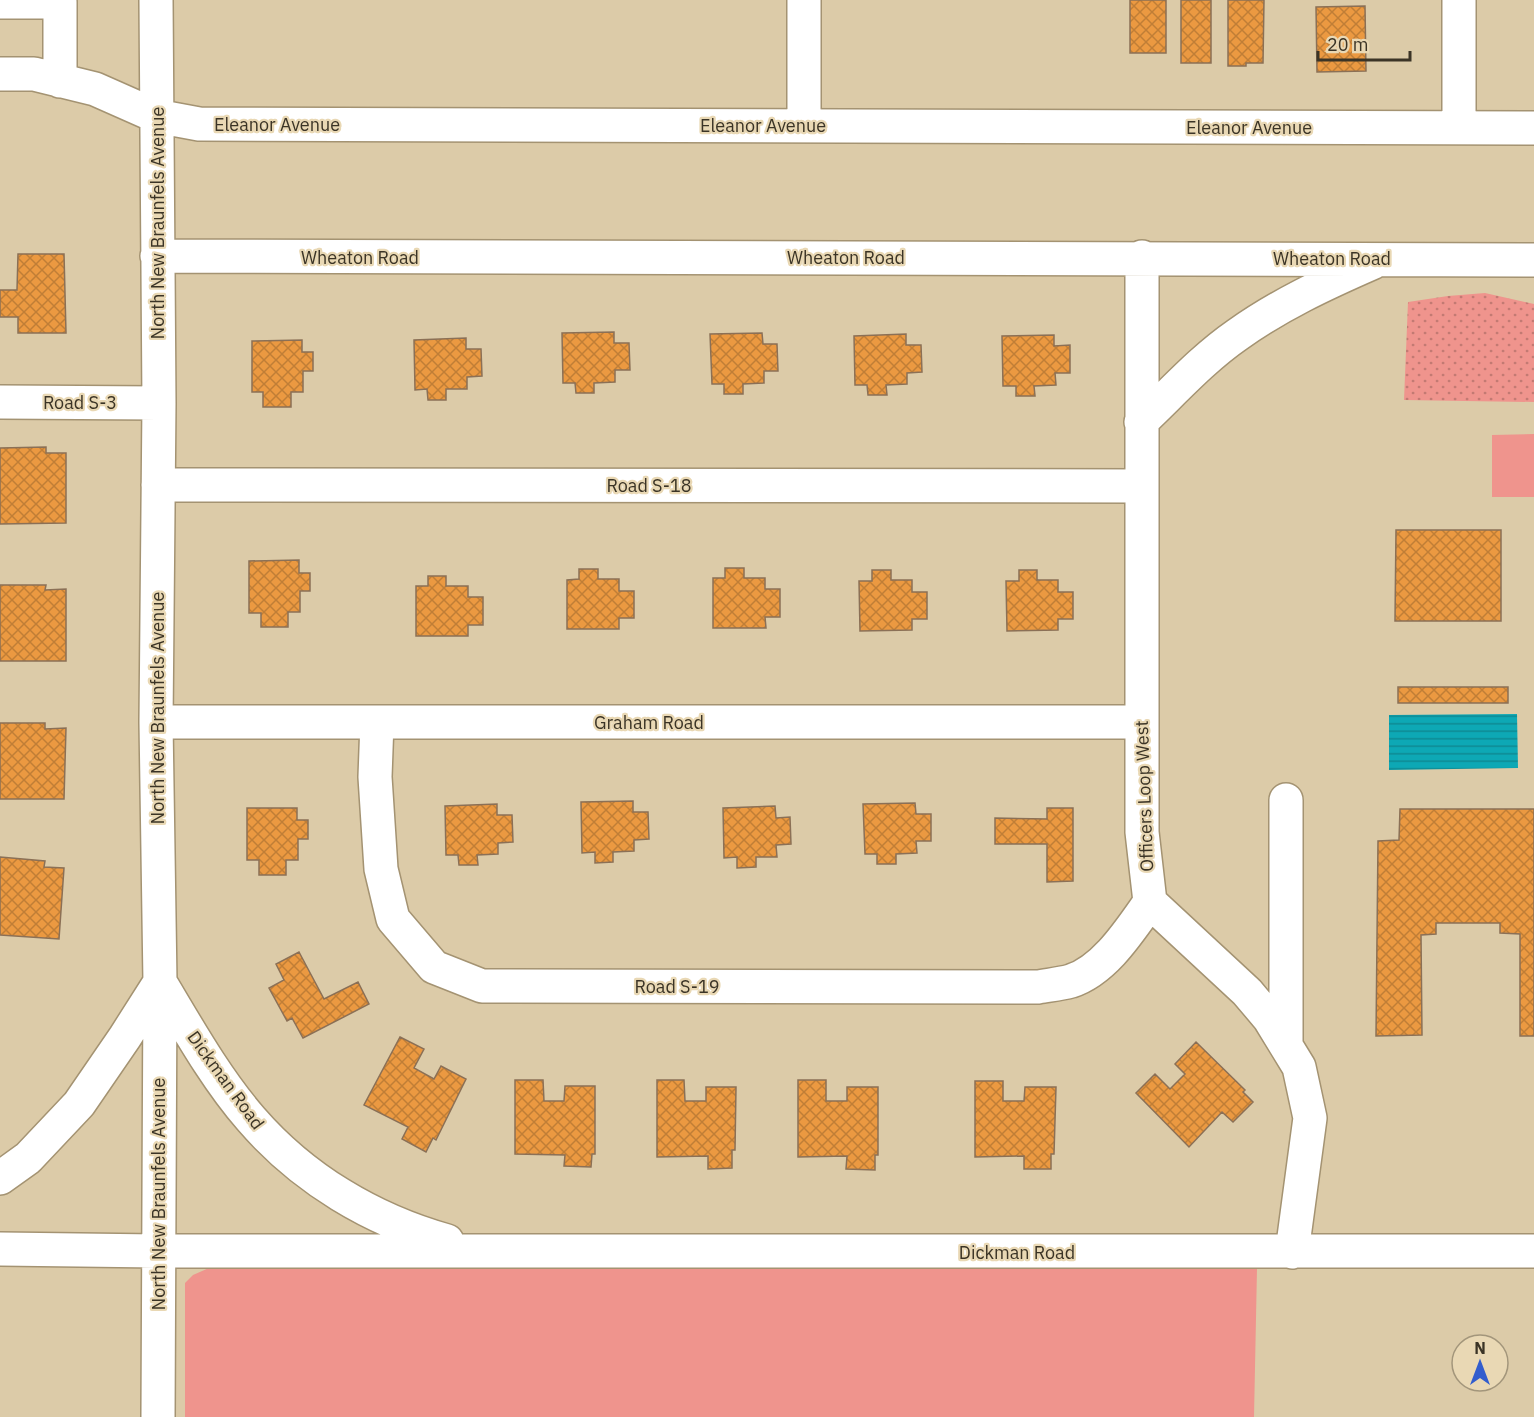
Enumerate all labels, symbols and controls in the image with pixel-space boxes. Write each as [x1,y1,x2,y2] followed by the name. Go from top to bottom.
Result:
[1318,24,1410,62] scale bar
[1327,33,1369,56] text: 20 m
[146,106,169,339] street label: North New Braunfels Avenue
[214,113,340,136] street label: Eleanor Avenue
[700,114,826,137] street label: Eleanor Avenue
[1186,116,1312,139] street label: Eleanor Avenue
[301,246,419,269] street label: Wheaton Road
[787,246,905,269] street label: Wheaton Road
[1273,247,1391,270] street label: Wheaton Road
[43,391,117,414] street label: Road S-3
[606,474,692,497] street label: Road S-18
[146,591,169,824] street label: North New Braunfels Avenue
[594,711,704,734] street label: Graham Road
[1130,720,1158,872] street label: Officers Loop West
[634,975,720,998] street label: Road S-19
[183,1026,269,1134] street label: Dickman Road
[147,1077,170,1310] street label: North New Braunfels Avenue
[959,1241,1075,1264] street label: Dickman Road
[1450,1333,1510,1393] north arrow
[1474,1338,1486,1358] text: N

